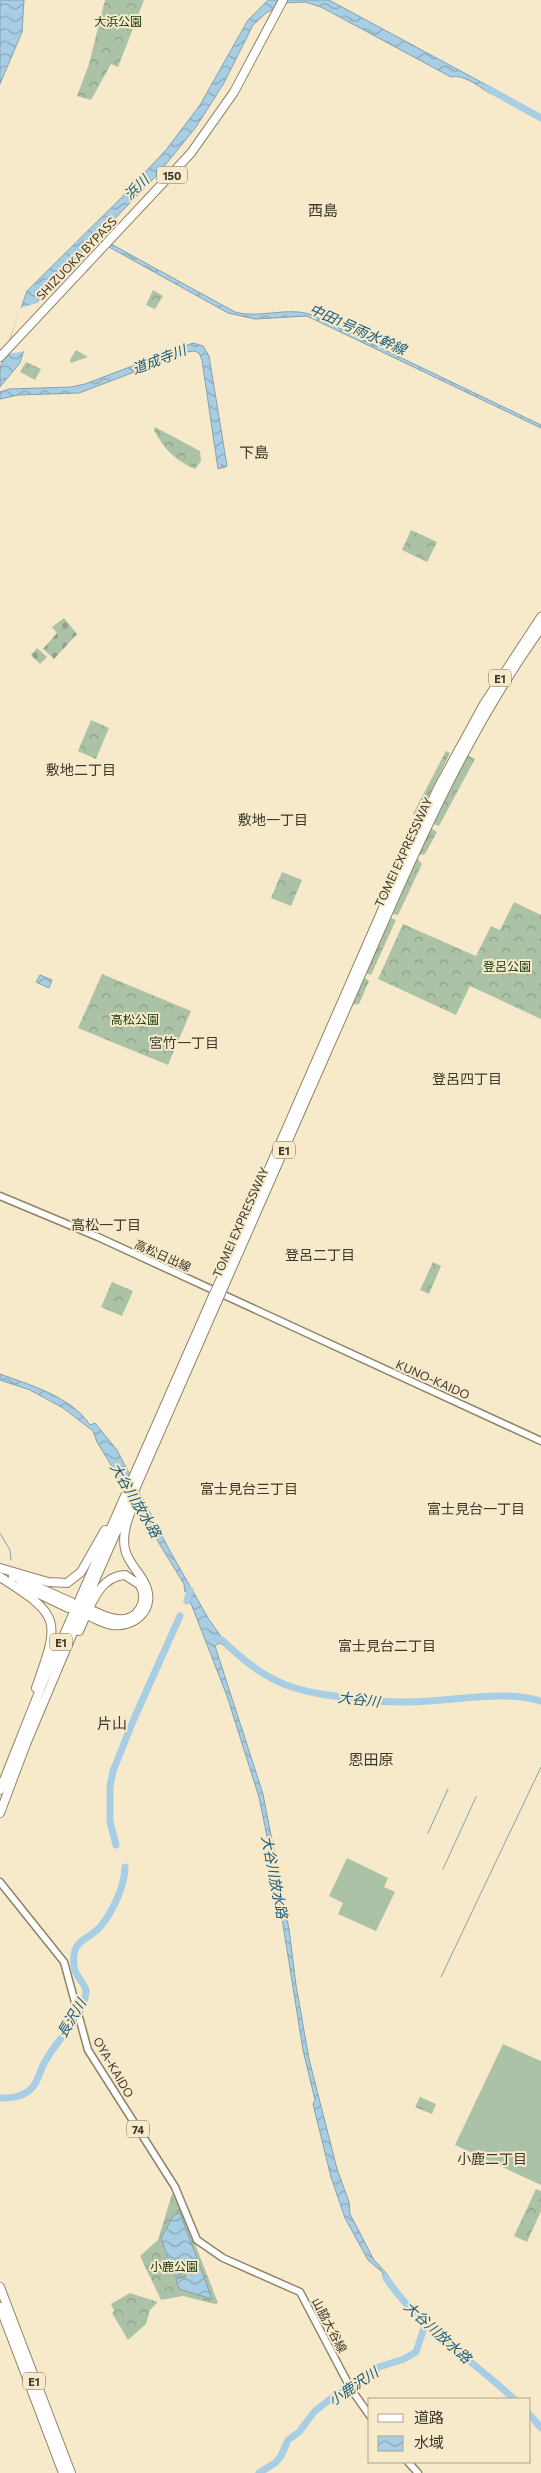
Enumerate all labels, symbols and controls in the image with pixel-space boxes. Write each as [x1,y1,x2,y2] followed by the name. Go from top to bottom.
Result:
[94,14,142,28] park label: 大浜公園
[157,166,187,184] road number: 150
[120,170,153,203] water label: 浜川
[308,201,338,219] district label: 西島
[33,214,119,302] street label: SHIZUOKA BYPASS
[307,300,411,359] water label: 中田1号雨水幹線
[130,340,190,377] water label: 道成寺川
[239,443,269,461] district label: 下島
[489,670,511,686] road number: E1
[46,761,116,778] district label: 敷地二丁目
[371,795,435,909] street label: TOMEI EXPRESSWAY
[238,811,308,828] district label: 敷地一丁目
[483,959,531,973] park label: 登呂公園
[111,1012,159,1026] park label: 高松公園
[149,1034,219,1051] district label: 宮竹一丁目
[432,1070,502,1087] district label: 登呂四丁目
[273,1142,295,1158] road number: E1
[209,1164,271,1279] street label: TOMEI EXPRESSWAY
[71,1216,141,1233] district label: 高松一丁目
[133,1236,193,1274] street label: 高松日出線
[285,1246,355,1263] district label: 登呂二丁目
[394,1357,472,1402] street label: KUNO-KAIDO
[107,1460,165,1541] water label: 大谷川放水路
[200,1480,298,1497] district label: 富士見台三丁目
[427,1500,525,1517] district label: 富士見台一丁目
[50,1634,72,1650] road number: E1
[338,1637,436,1654] district label: 富士見台二丁目
[337,1688,383,1710] water label: 大谷川
[97,1714,127,1732] district label: 片山
[348,1750,394,1768] district label: 恩田原
[259,1834,292,1921] water label: 大谷川放水路
[53,1994,90,2040] water label: 長沢川
[91,2034,137,2100] street label: OYA-KAIDO
[127,2120,149,2138] road number: 74
[457,2150,527,2167] district label: 小鹿二丁目
[150,2259,198,2273] park label: 小鹿公園
[310,2295,350,2355] street label: 山脇大谷線
[401,2298,476,2367] water label: 大谷川放水路
[325,2362,383,2409] water label: 小鹿沢川
[23,2372,45,2390] road number: E1
[368,2398,531,2463] legend
[414,2408,444,2426] text: 道路
[414,2433,444,2451] text: 水域

